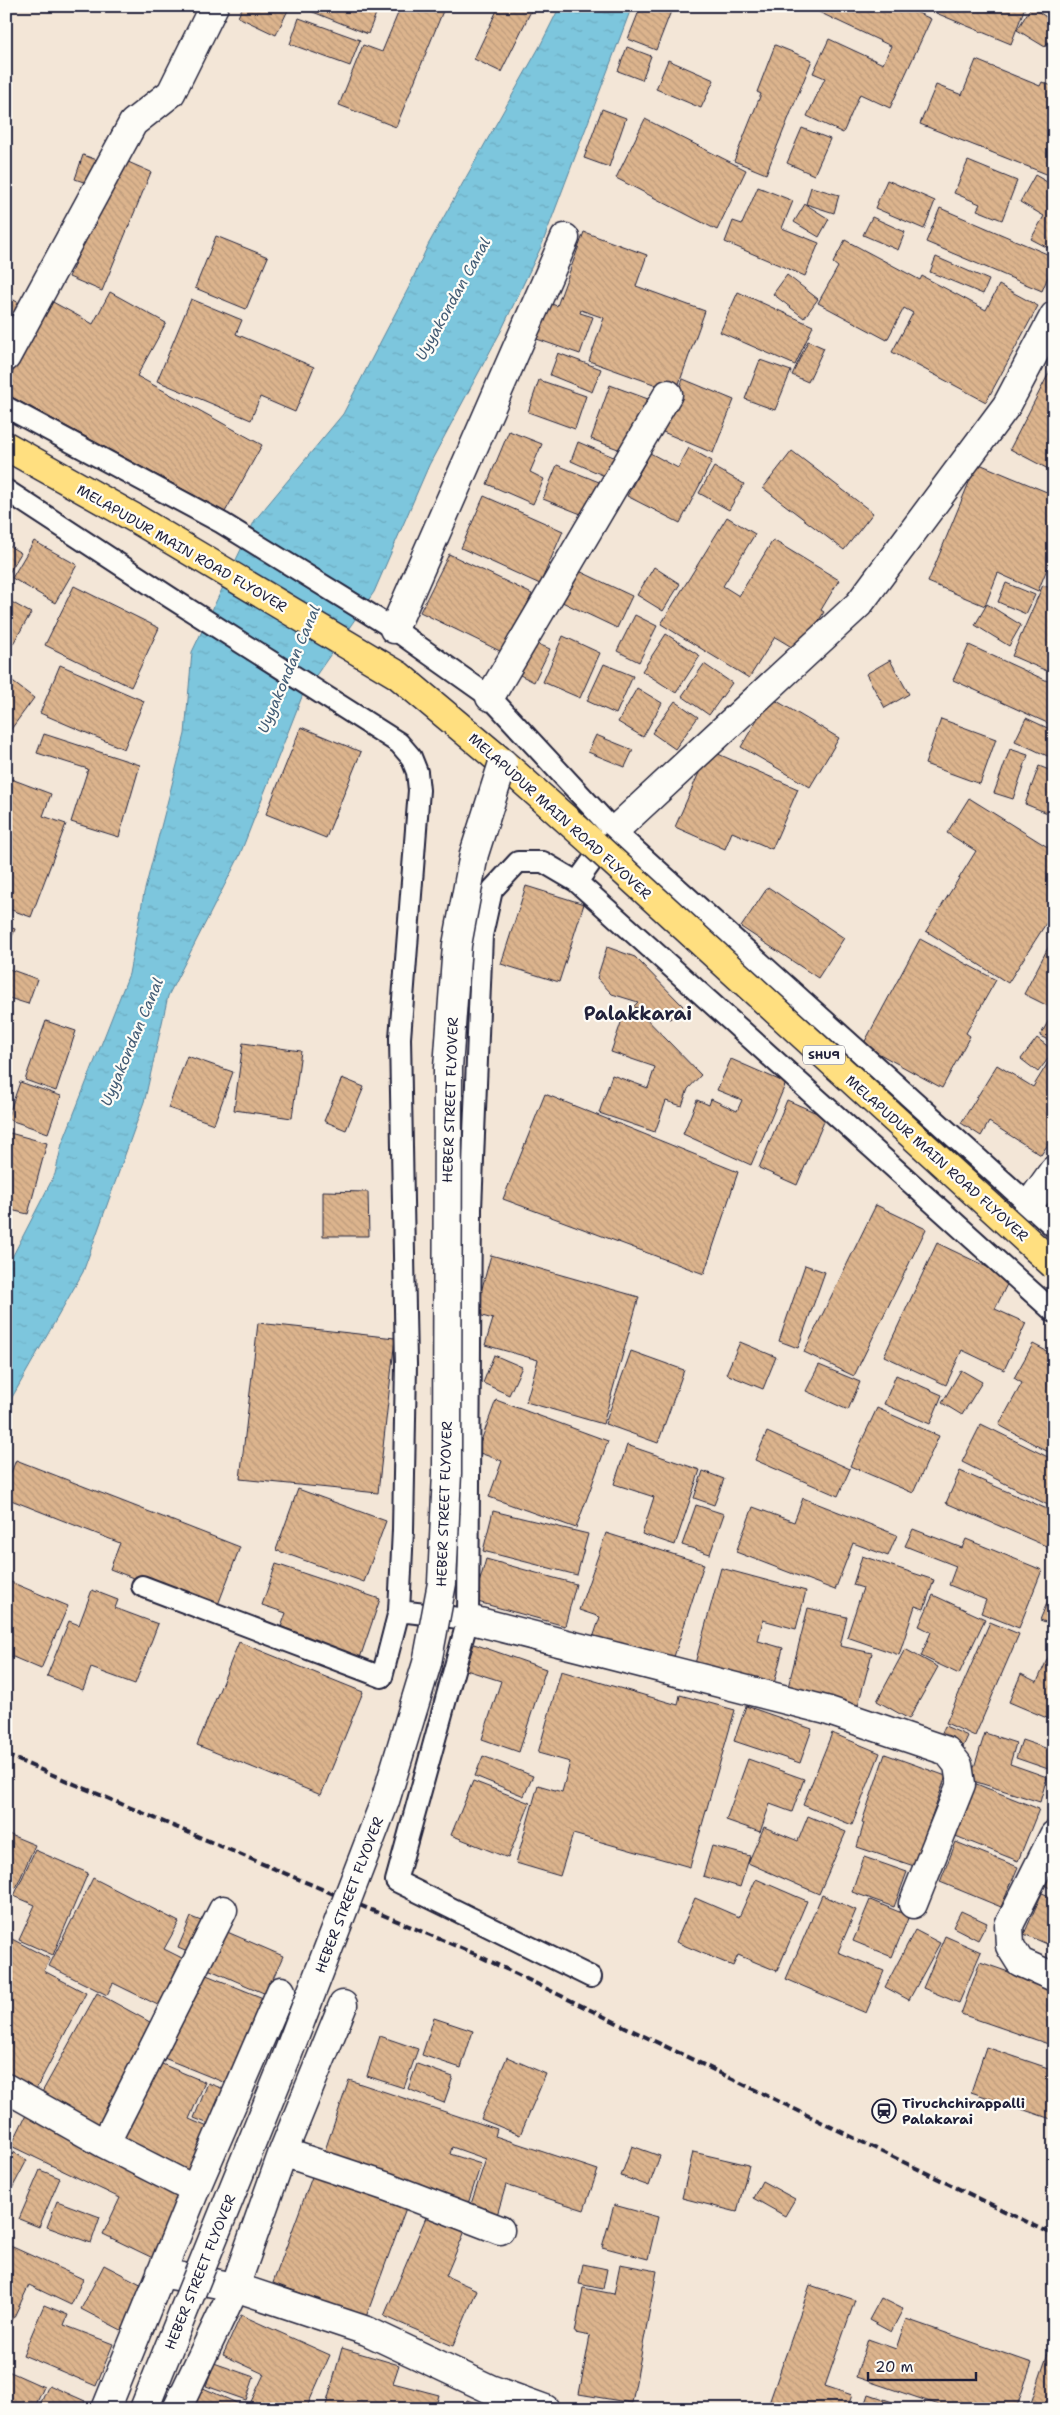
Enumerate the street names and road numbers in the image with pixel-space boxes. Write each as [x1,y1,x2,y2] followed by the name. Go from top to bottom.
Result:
[74,480,291,616] street label: MELAPUDUR MAIN ROAD FLYOVER
[465,729,655,903] street label: MELAPUDUR MAIN ROAD FLYOVER
[438,1016,462,1183] street label: HEBER STREET FLYOVER
[803,1046,845,1064] road number: SHU9
[842,1071,1032,1245] street label: MELAPUDUR MAIN ROAD FLYOVER
[432,1420,456,1587] street label: HEBER STREET FLYOVER
[311,1814,387,1976] street label: HEBER STREET FLYOVER
[161,2191,240,2352] street label: HEBER STREET FLYOVER

